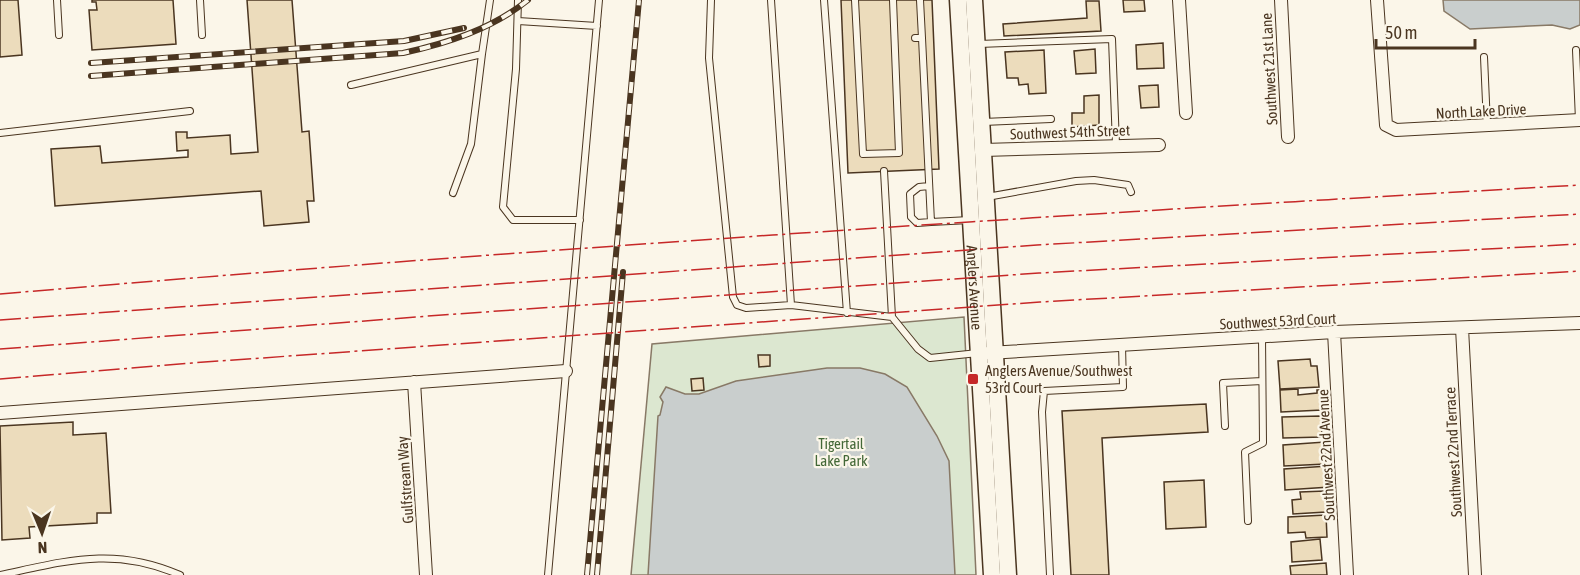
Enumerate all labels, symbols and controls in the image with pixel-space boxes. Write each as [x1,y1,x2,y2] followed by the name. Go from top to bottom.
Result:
[1258,12,1280,125] street label: Southwest 21st Lane
[1376,12,1475,50] scale bar
[1385,22,1417,43] text: 50 m
[1435,100,1527,122] street label: North Lake Drive
[1010,121,1130,143] street label: Southwest 54th Street
[964,245,986,331] street label: Anglers Avenue
[1219,309,1337,333] street label: Southwest 53rd Court
[985,362,1133,396] place label: Anglers Avenue/Southwest 53rd Court
[966,372,980,386] marker: Anglers Avenue/Southwest 53rd Court
[1441,386,1465,518] street label: Southwest 22nd Terrace
[1314,389,1338,521] street label: Southwest 22nd Avenue
[815,435,868,469] park label: Tigertail Lake Park
[393,436,417,524] street label: Gulfstream Way
[12,503,72,563] north arrow
[37,539,48,557] text: N

